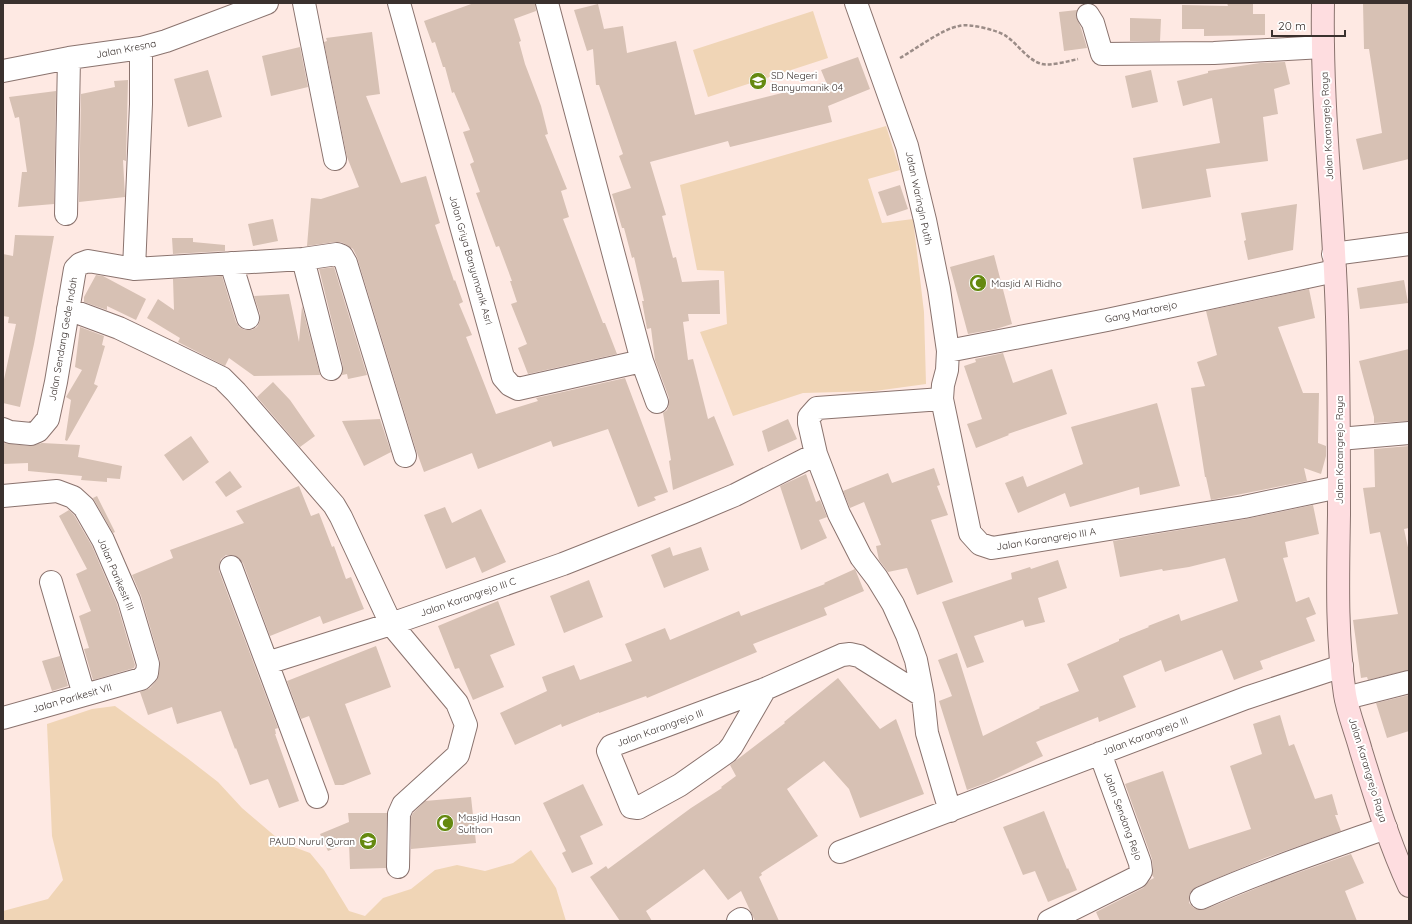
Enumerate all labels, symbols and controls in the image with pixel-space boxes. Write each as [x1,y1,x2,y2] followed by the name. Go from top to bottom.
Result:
[1272,12,1345,38] scale bar
[1278,18,1306,33] text: 20 m
[95,37,157,61] street label: Jalan Kresna
[771,69,843,94] place label: SD Negeri Banyumanik 04
[748,71,768,91] school or university icon: SD Negeri Banyumanik 04
[1318,71,1336,181] street label: Jalan Karangrejo Raya
[903,150,935,246] street label: Jalan Waringin Putih
[446,194,496,326] street label: Jalan Griya Banyumanik Asri
[968,273,988,293] mosque icon: Masjid Al Ridho
[46,276,80,402] street label: Jalan Sendang Gede Indah
[991,277,1062,290] place label: Masjid Al Ridho
[1104,298,1178,326] street label: Gang Martorejo
[1333,396,1346,504] street label: Jalan Karangrejo Raya
[995,525,1097,553] street label: Jalan Karangrejo III A
[95,536,137,612] street label: Jalan Parikesit III
[418,574,518,620] street label: Jalan Karangrejo III C
[31,680,113,716] street label: Jalan Parikesit VII
[615,706,705,750] street label: Jalan Karangrejo III
[1100,714,1190,758] street label: Jalan Karangrejo III
[1346,716,1390,824] street label: Jalan Karangrejo Raya
[1101,770,1145,862] street label: Jalan Sendang Rejo
[458,811,521,836] place label: Masjid Hasan Sulthon
[435,813,455,833] mosque icon: Masjid Hasan Sulthon
[358,831,378,851] school or university icon: PAUD Nurul Quran
[269,835,355,848] place label: PAUD Nurul Quran

